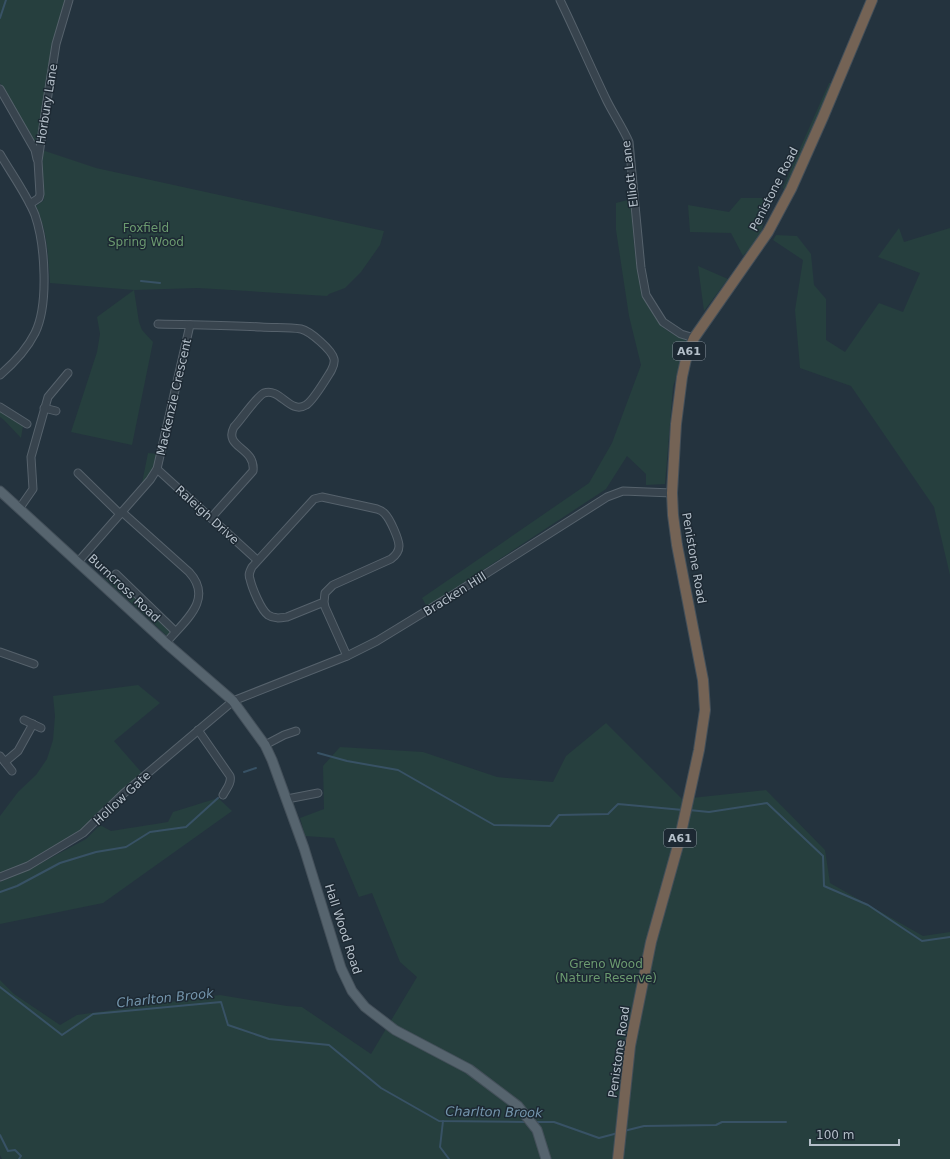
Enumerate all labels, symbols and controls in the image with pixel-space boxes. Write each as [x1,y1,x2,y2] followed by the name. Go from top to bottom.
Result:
[34,63,60,145] street label: Horbury Lane
[619,140,641,208] street label: Elliott Lane
[747,145,801,233] street label: Penistone Road
[108,221,184,249] park label: Foxfield Spring Wood
[154,337,194,457] street label: Mackenzie Crescent
[673,342,705,360] road number: A61
[172,483,242,547] street label: Raleigh Drive
[679,511,709,605] street label: Penistone Road
[85,551,163,625] street label: Burncross Road
[421,569,489,619] street label: Bracken Hill
[91,768,153,828] street label: Hollow Gate
[664,829,696,847] road number: A61
[322,882,364,976] street label: Hall Wood Road
[555,957,657,985] park label: Greno Wood (Nature Reserve)
[116,985,215,1011] water label: Charlton Brook
[606,1005,632,1099] street label: Penistone Road
[445,1104,543,1120] water label: Charlton Brook
[810,1121,899,1147] scale bar
[816,1128,854,1142] text: 100 m

